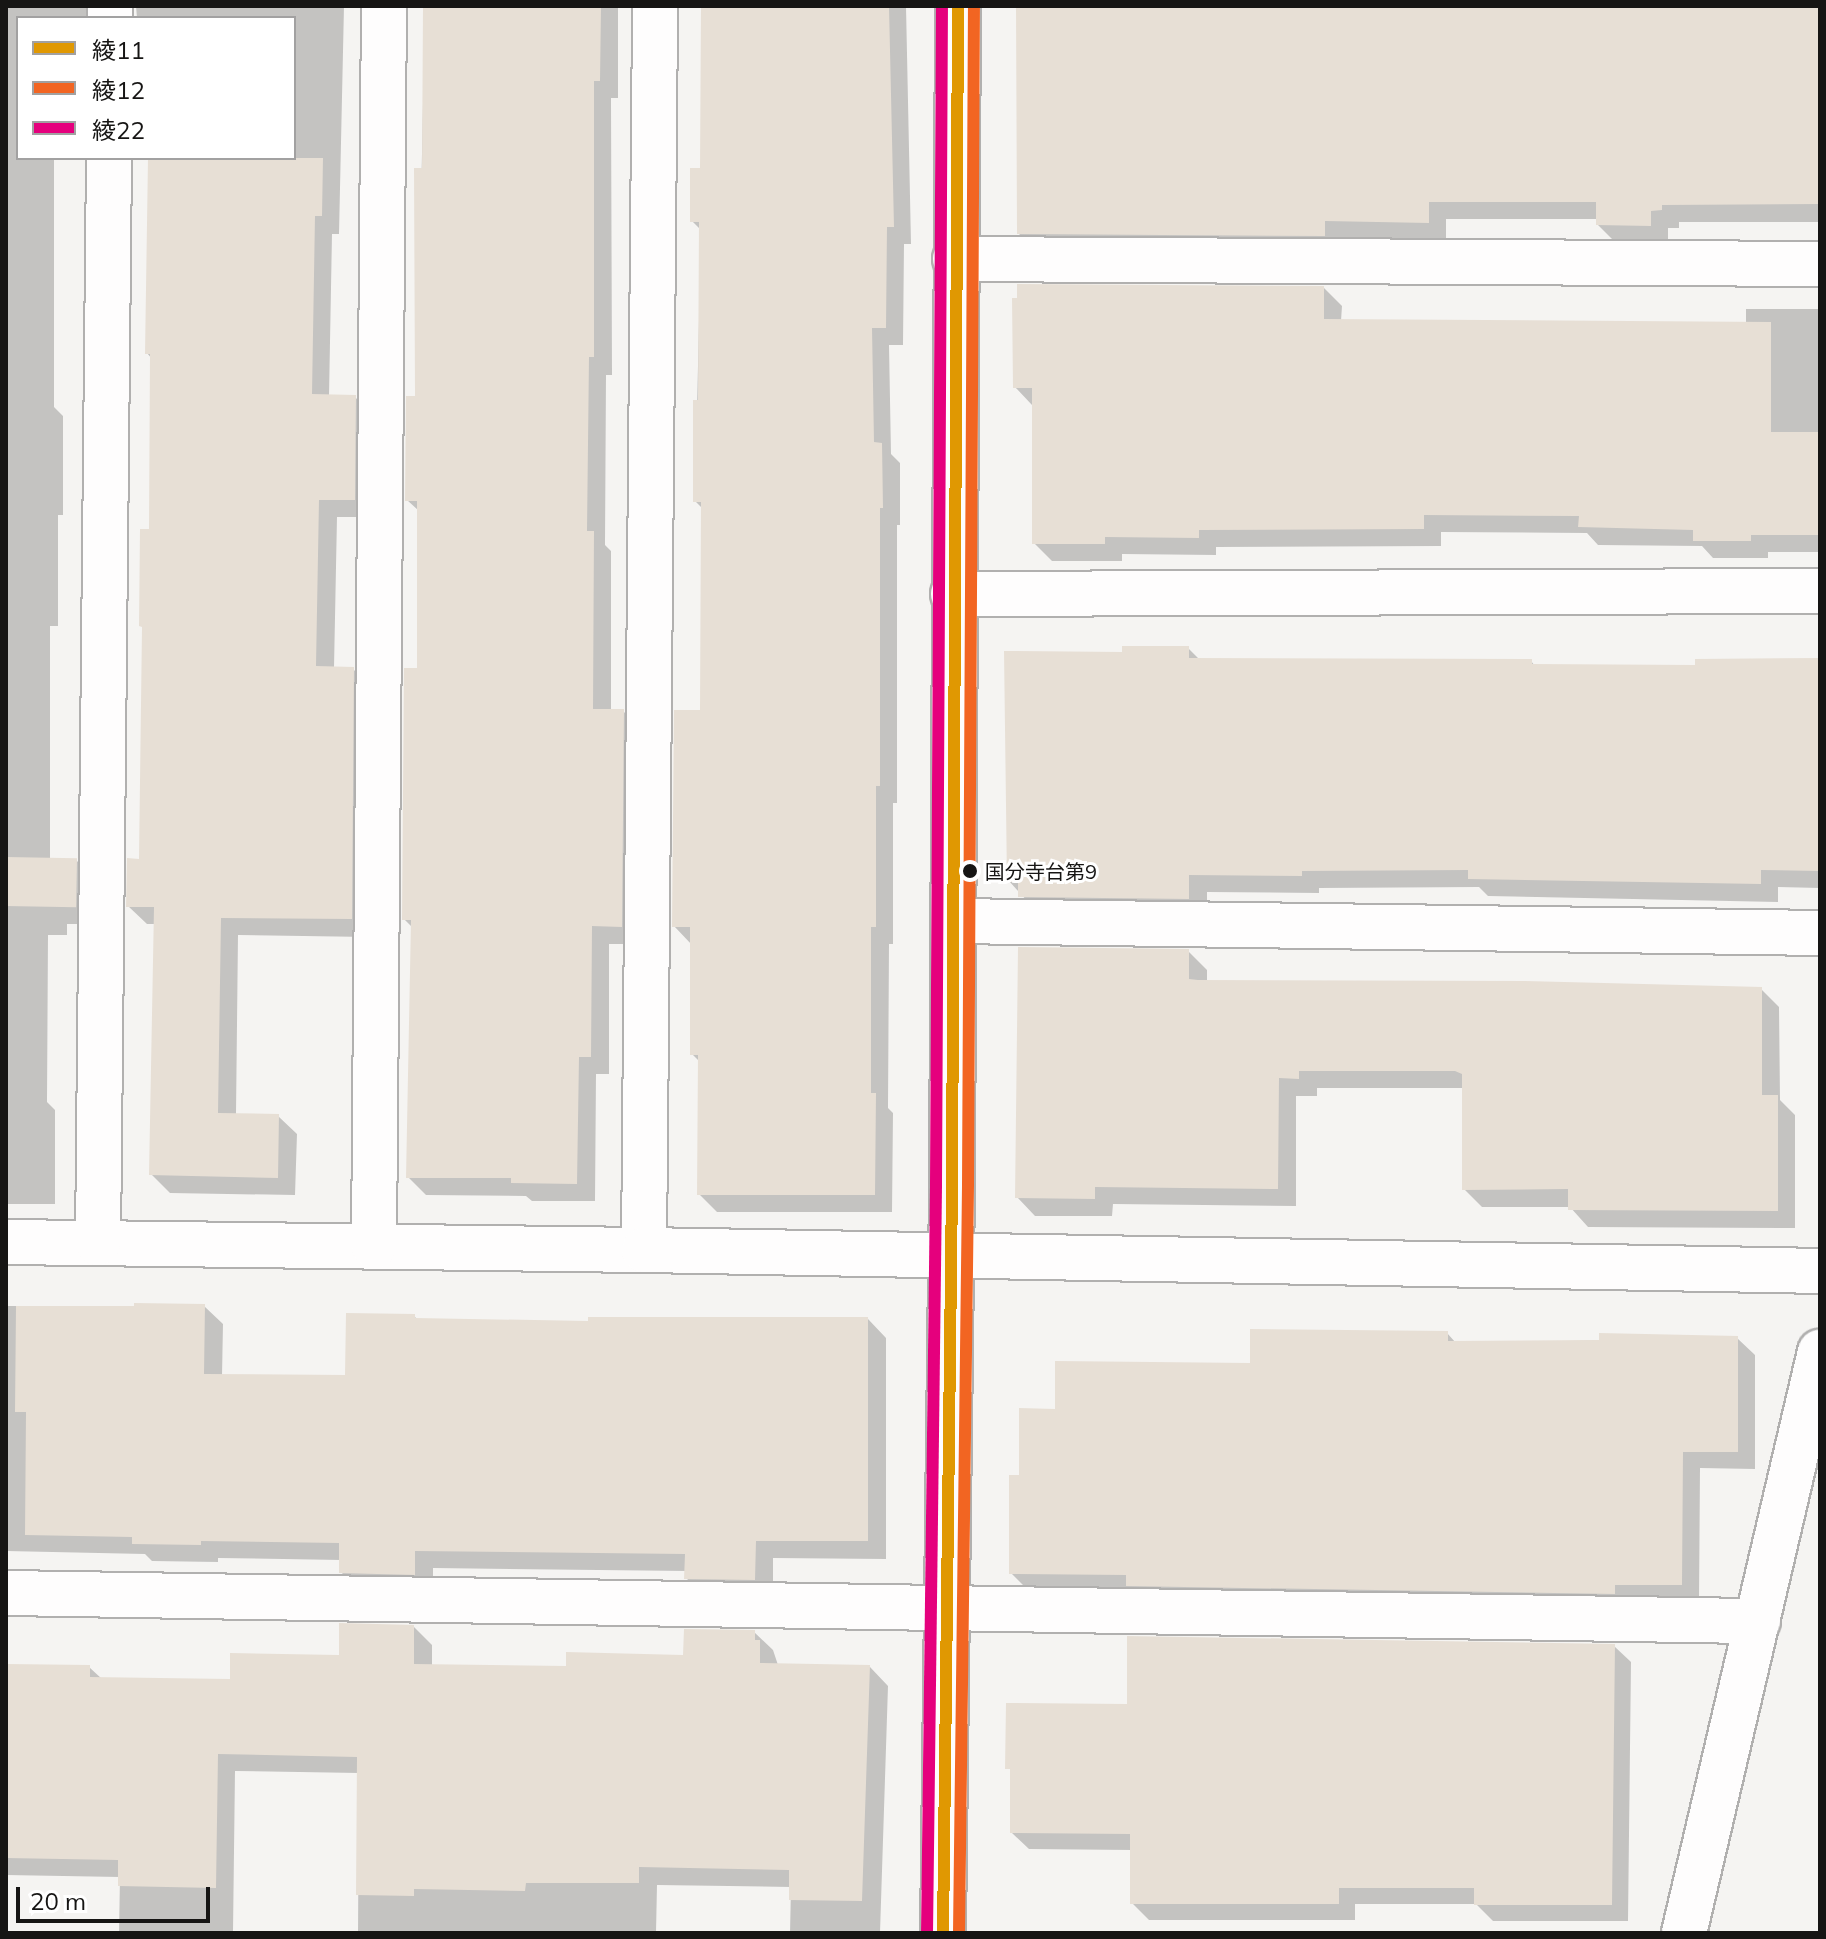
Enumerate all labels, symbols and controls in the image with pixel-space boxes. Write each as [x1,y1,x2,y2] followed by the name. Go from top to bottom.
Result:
[16,16,296,160] legend
[92,35,145,65] text: 綾11
[92,75,145,105] text: 綾12
[92,115,145,145] text: 綾22
[985,859,1097,883] place label: 国分寺台第9
[962,863,978,879] marker: 国分寺台第9
[20,1871,214,1921] scale bar
[30,1886,86,1916] text: 20 m

